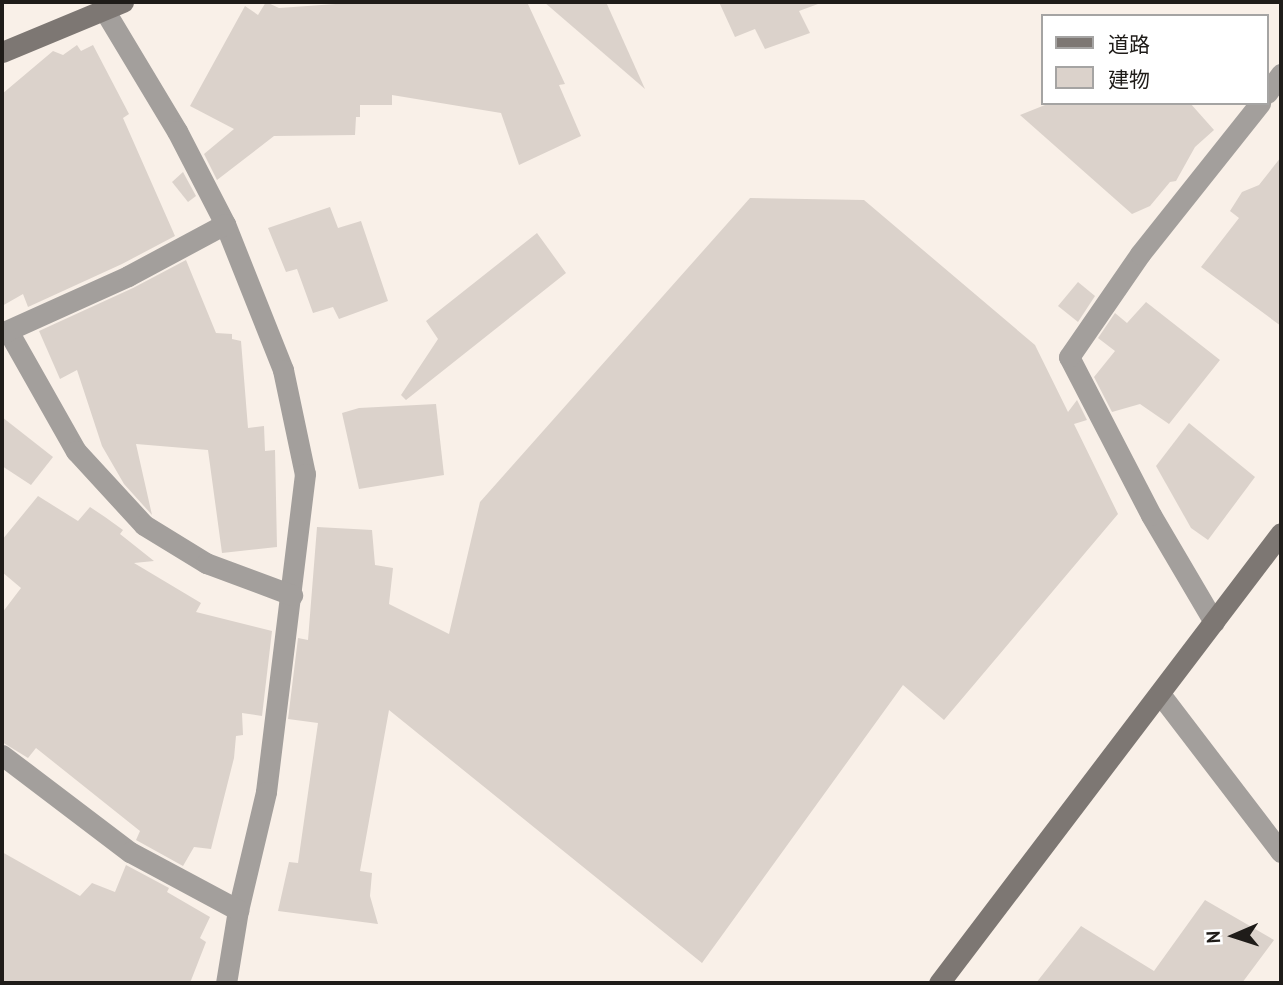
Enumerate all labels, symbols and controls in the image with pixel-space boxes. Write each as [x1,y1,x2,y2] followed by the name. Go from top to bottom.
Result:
[1042,14,1269,105] legend
[1108,31,1150,58] text: 道路
[1108,66,1150,93] text: 建物
[1199,901,1269,971] north arrow
[1201,930,1225,944] text: N

